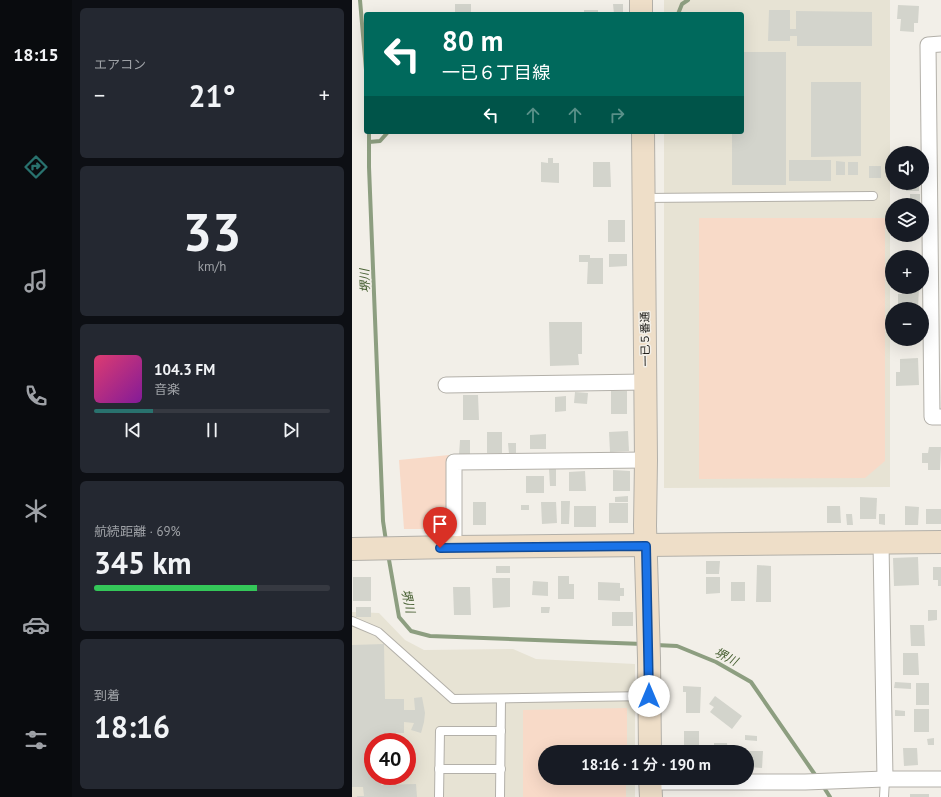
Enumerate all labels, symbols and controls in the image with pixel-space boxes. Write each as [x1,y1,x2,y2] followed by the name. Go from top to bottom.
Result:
[442,22,503,59] text: 80 m
[376,28,428,80] icon: left
[13,43,59,66] text: 18:15
[94,56,146,73] text: エアコン
[442,61,550,84] text: 一已６丁目線
[188,76,236,115] text: 21°
[94,81,105,109] text: −
[319,81,330,109] text: +
[480,104,502,126] icon: left
[522,104,544,126] icon: ahead
[564,104,586,126] icon: ahead
[606,104,628,126] icon: right
[885,146,929,346] map controls
[885,146,929,190] button: sound
[22,153,50,181] icon: directions
[183,198,241,265] text: 33
[885,198,929,242] button: layers
[885,250,929,294] button: +
[198,258,226,275] text: km/h
[22,267,50,295] icon: music
[357,267,372,293] water label: 堺川
[885,302,929,346] button: −
[638,311,652,367] street label: 一已５番通
[154,360,215,379] text: 104.3 FM
[154,381,180,398] text: 音楽
[22,382,50,410] icon: phone
[122,419,144,441] icon: previous
[201,419,223,441] icon: pause
[280,419,302,441] icon: next
[22,497,50,525] icon: climate
[423,507,457,548] pin
[429,513,451,535] icon: arrive
[94,523,181,540] text: 航続距離 · 69%
[94,543,192,582] text: 345 km
[398,588,419,616] water label: 堺川
[22,611,50,639] icon: car
[712,644,742,670] water label: 堺川
[628,675,670,717] position arrow
[94,687,120,704] text: 到着
[94,707,170,746] text: 18:16
[22,726,50,754] icon: filters
[364,733,416,785] speed limit sign: 40
[581,755,711,774] text: 18:16 · 1 分 · 190 m

